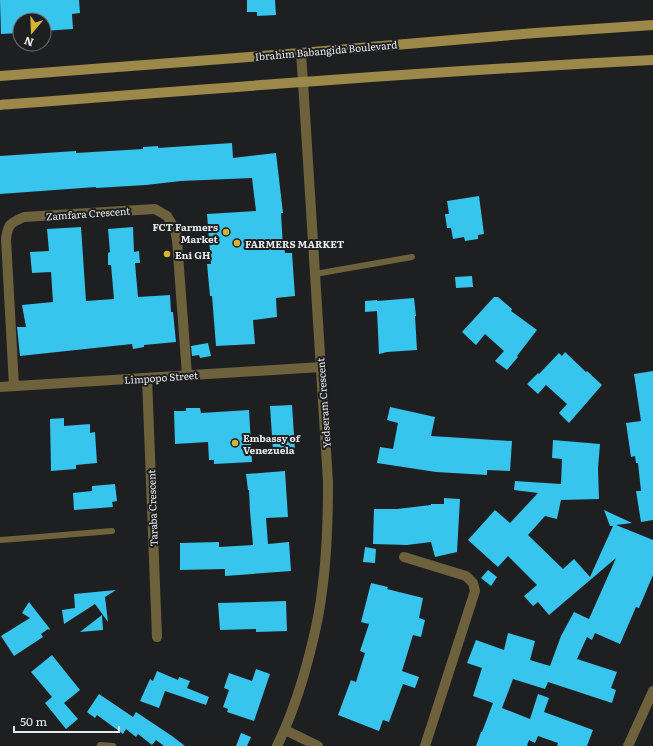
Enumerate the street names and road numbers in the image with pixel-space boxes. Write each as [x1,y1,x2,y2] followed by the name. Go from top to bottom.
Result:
[254,36,398,64] street label: Ibrahim Babangida Boulevard
[45,203,131,223] street label: Zamfara Crescent
[312,357,334,449] street label: Yedseram Crescent
[124,367,198,387] street label: Limpopo Street
[143,469,161,547] street label: Taraba Crescent

